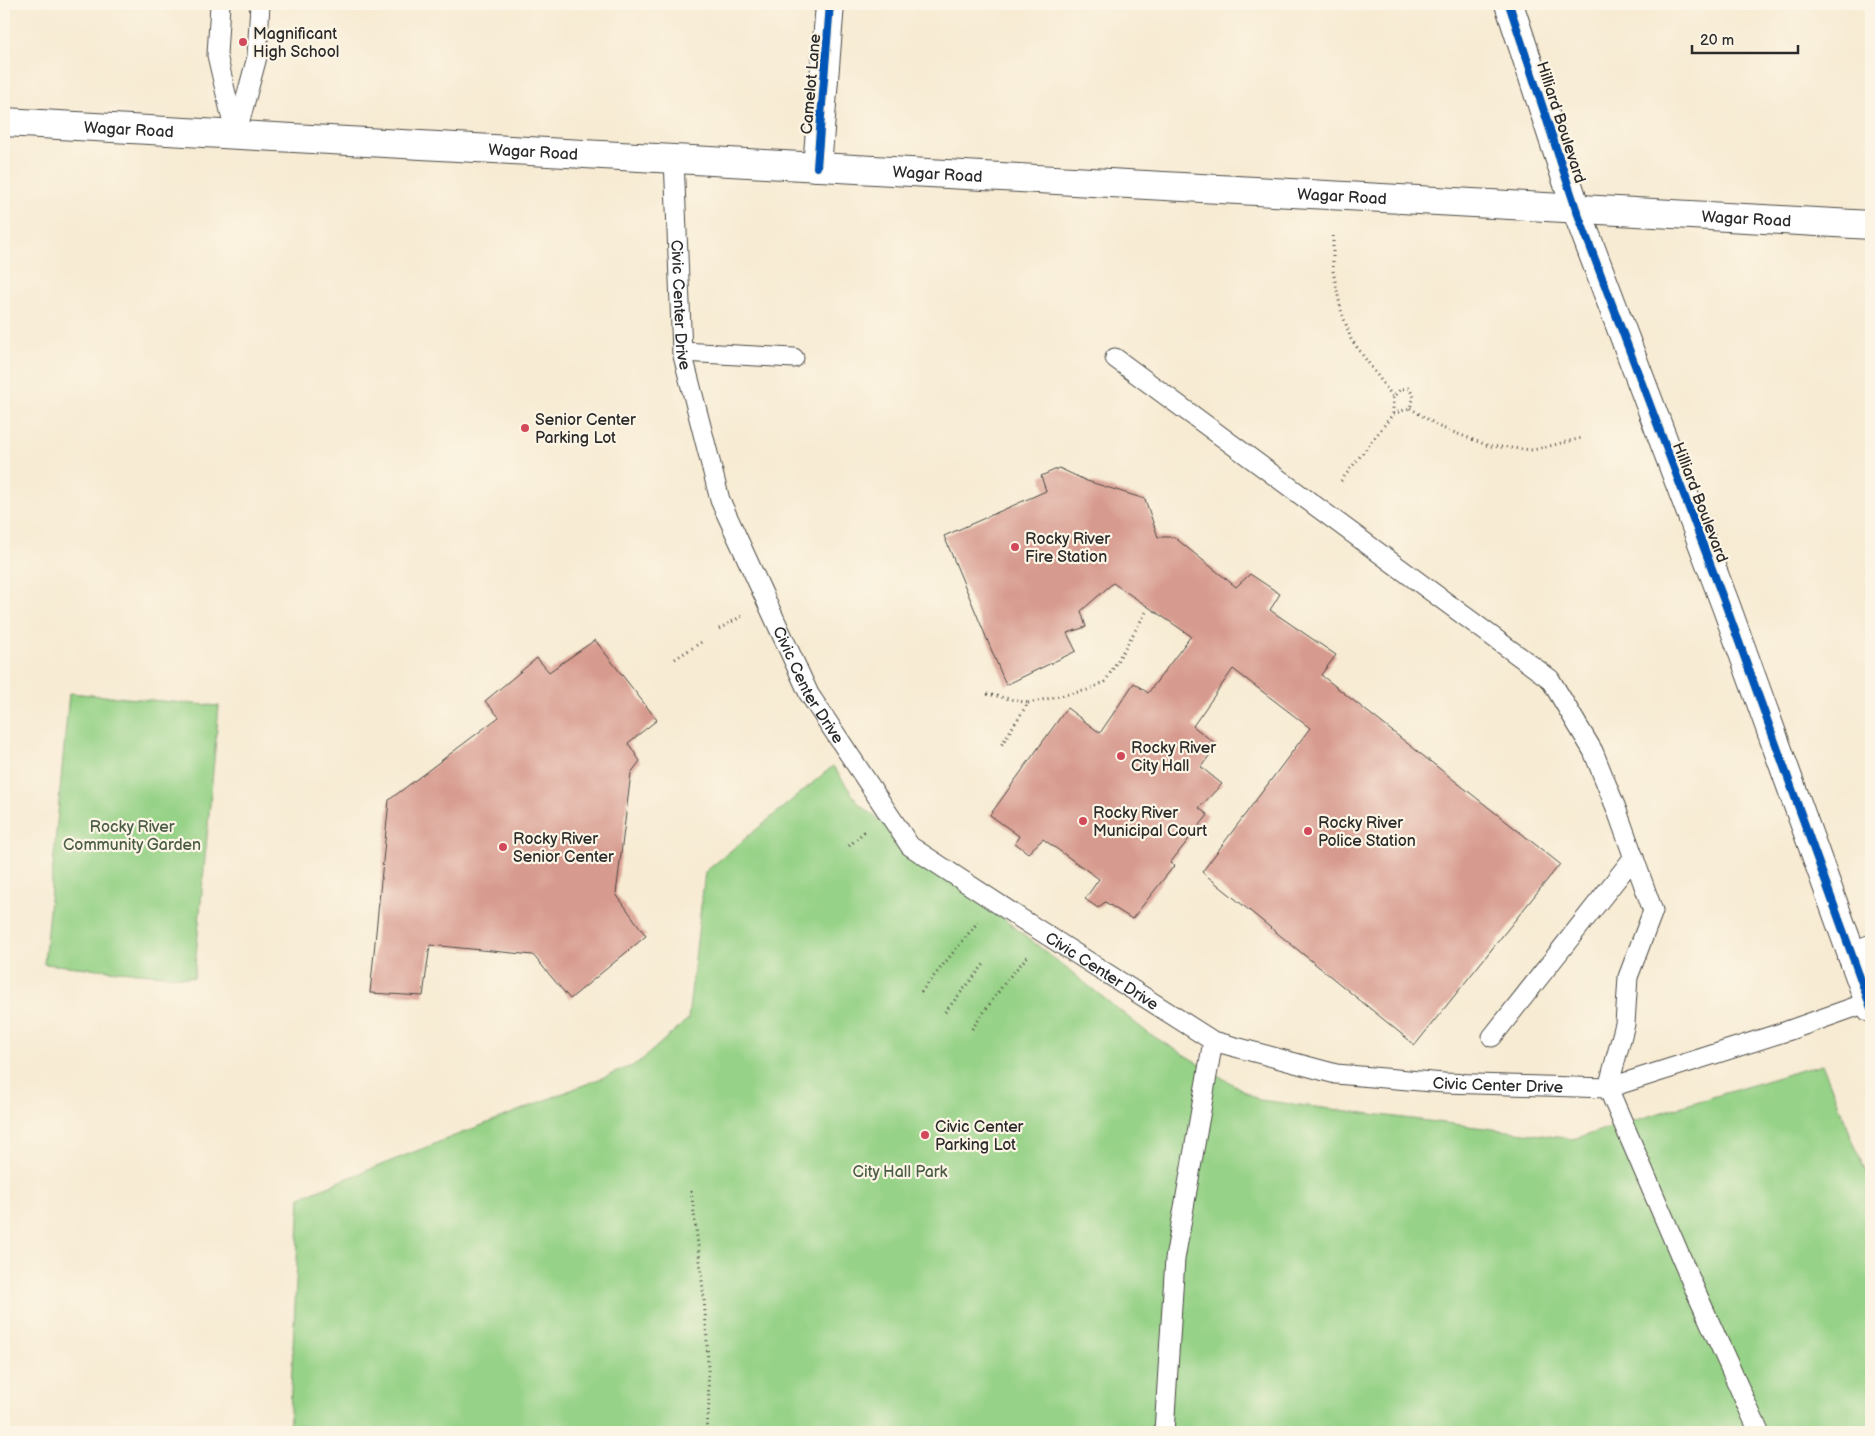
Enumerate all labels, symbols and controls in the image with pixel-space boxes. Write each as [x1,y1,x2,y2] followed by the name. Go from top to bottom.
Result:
[1692,22,1799,54] scale bar
[253,25,339,62] place label: Magnificant High School
[1700,31,1734,50] text: 20 m
[798,32,825,135] street label: Camelot Lane
[237,36,249,48] marker: Magnificant High School
[1532,59,1589,186] street label: Hilliard Boulevard
[83,118,174,142] street label: Wagar Road
[488,141,579,165] street label: Wagar Road
[892,163,983,187] street label: Wagar Road
[1296,185,1387,209] street label: Wagar Road
[1701,208,1792,232] street label: Wagar Road
[666,239,694,373] street label: Civic Center Drive
[535,411,636,448] place label: Senior Center Parking Lot
[519,422,531,434] marker: Senior Center Parking Lot
[1668,440,1731,565] street label: Hilliard Boulevard
[1025,530,1110,567] place label: Rocky River Fire Station
[1009,541,1021,553] marker: Rocky River Fire Station
[768,624,847,748] street label: Civic Center Drive
[1131,739,1216,776] place label: Rocky River City Hall
[1115,750,1127,762] marker: Rocky River City Hall
[1093,804,1207,841] place label: Rocky River Municipal Court
[1318,814,1416,851] place label: Rocky River Police Station
[1077,815,1089,827] marker: Rocky River Municipal Court
[63,818,201,855] park label: Rocky River Community Garden
[1302,825,1314,837] marker: Rocky River Police Station
[513,830,614,867] place label: Rocky River Senior Center
[497,841,509,853] marker: Rocky River Senior Center
[1041,929,1162,1015] street label: Civic Center Drive
[1432,1074,1564,1098] street label: Civic Center Drive
[935,1118,1024,1155] place label: Civic Center Parking Lot
[919,1129,931,1141] marker: Civic Center Parking Lot
[853,1163,948,1182] park label: City Hall Park

